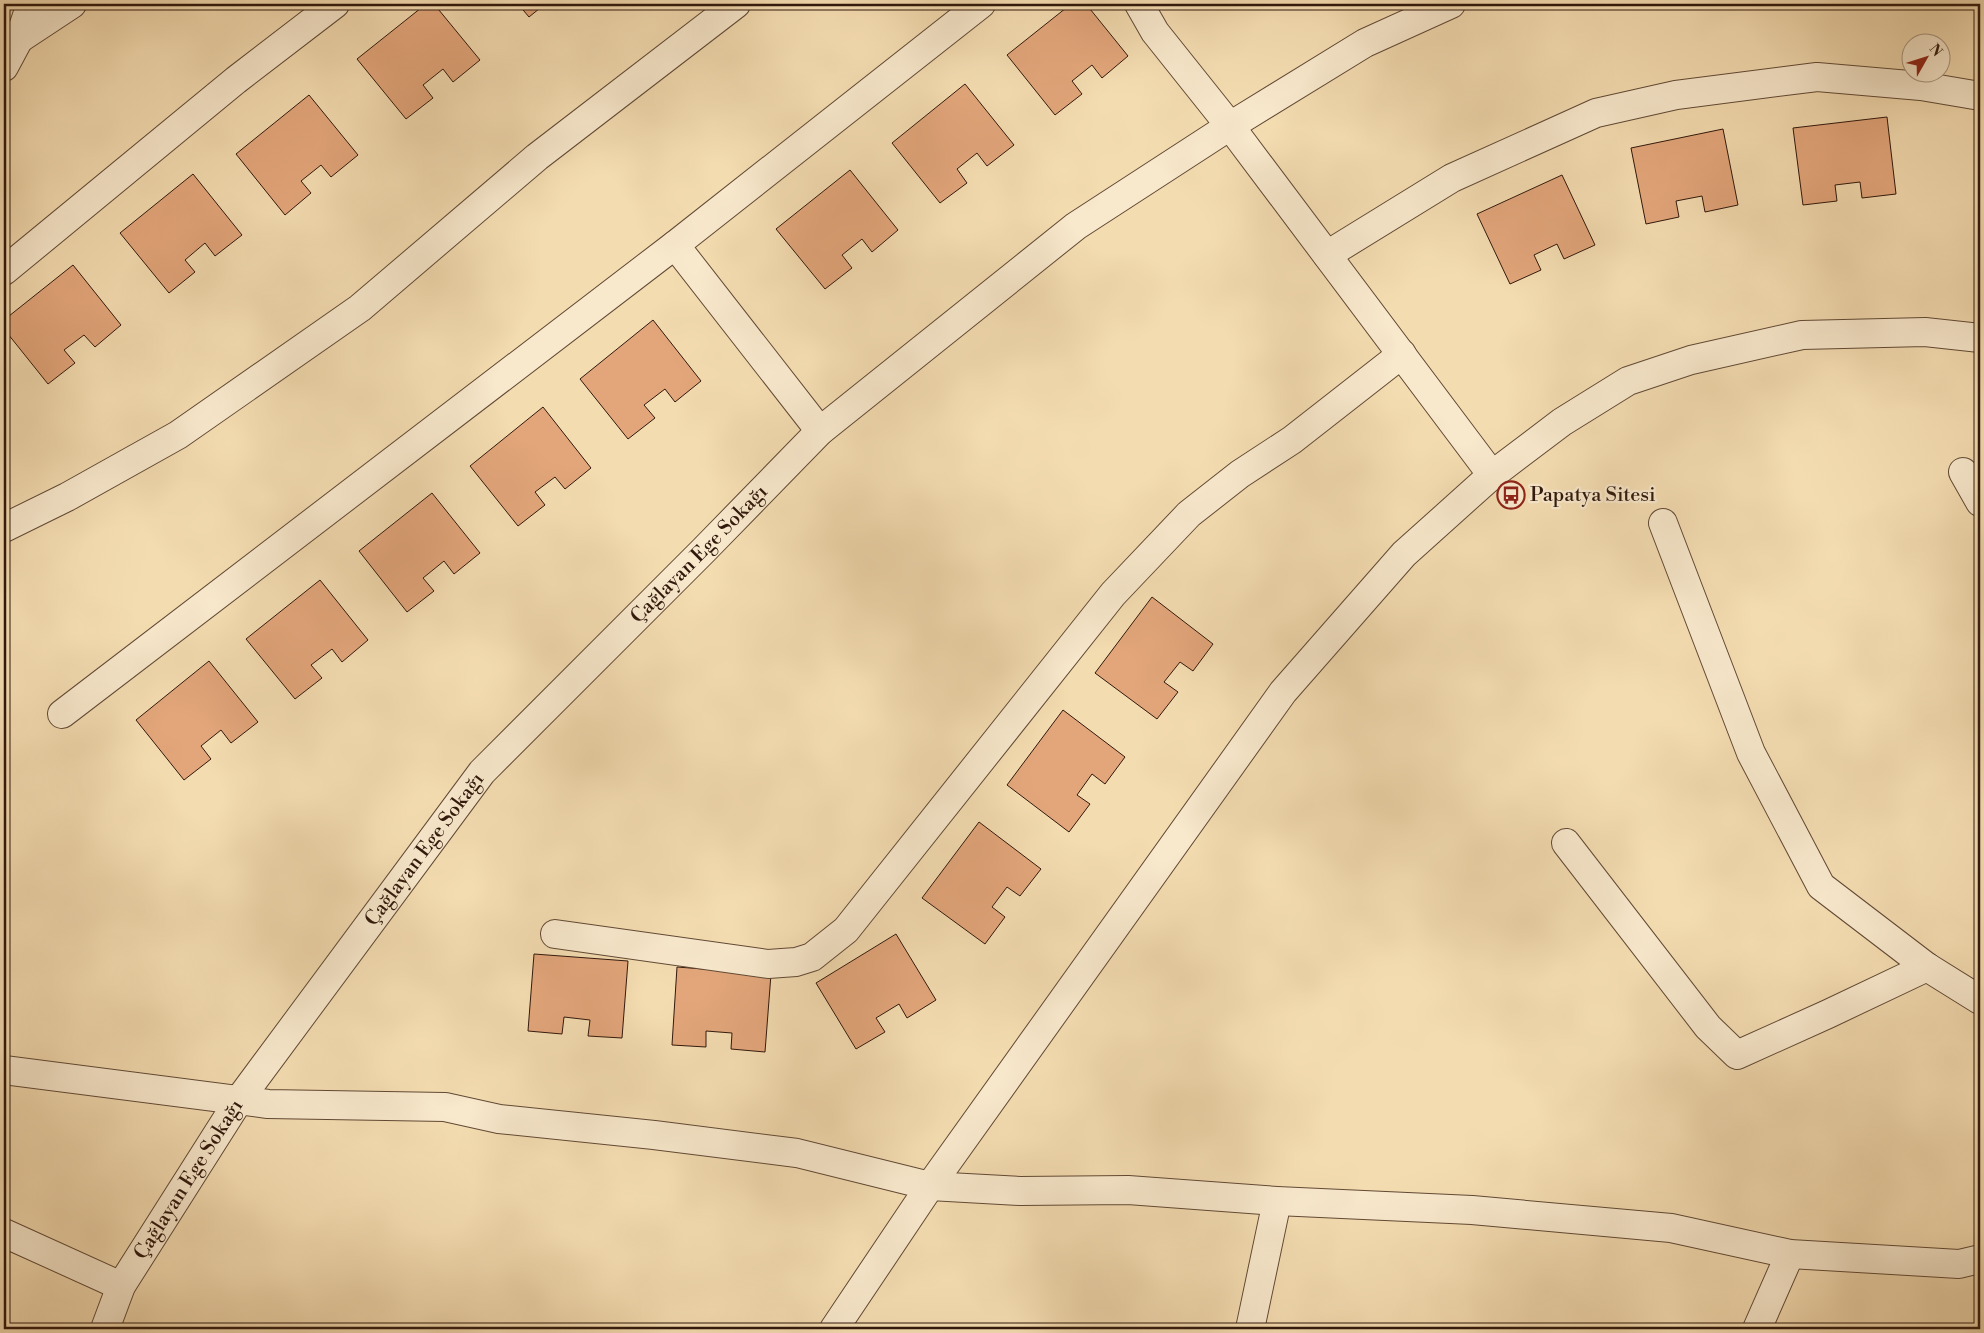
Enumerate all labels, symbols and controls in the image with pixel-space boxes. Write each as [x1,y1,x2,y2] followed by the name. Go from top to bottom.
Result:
[1902,32,1952,82] north arrow
[1925,40,1946,60] text: N
[625,479,773,629] street label: Çağlayan Ege Sokağı
[1496,480,1526,510] bus stop icon: Papatya Sitesi
[1530,483,1656,508] place label: Papatya Sitesi
[360,767,490,931] street label: Çağlayan Ege Sokağı
[128,1094,249,1264] street label: Çağlayan Ege Sokağı

